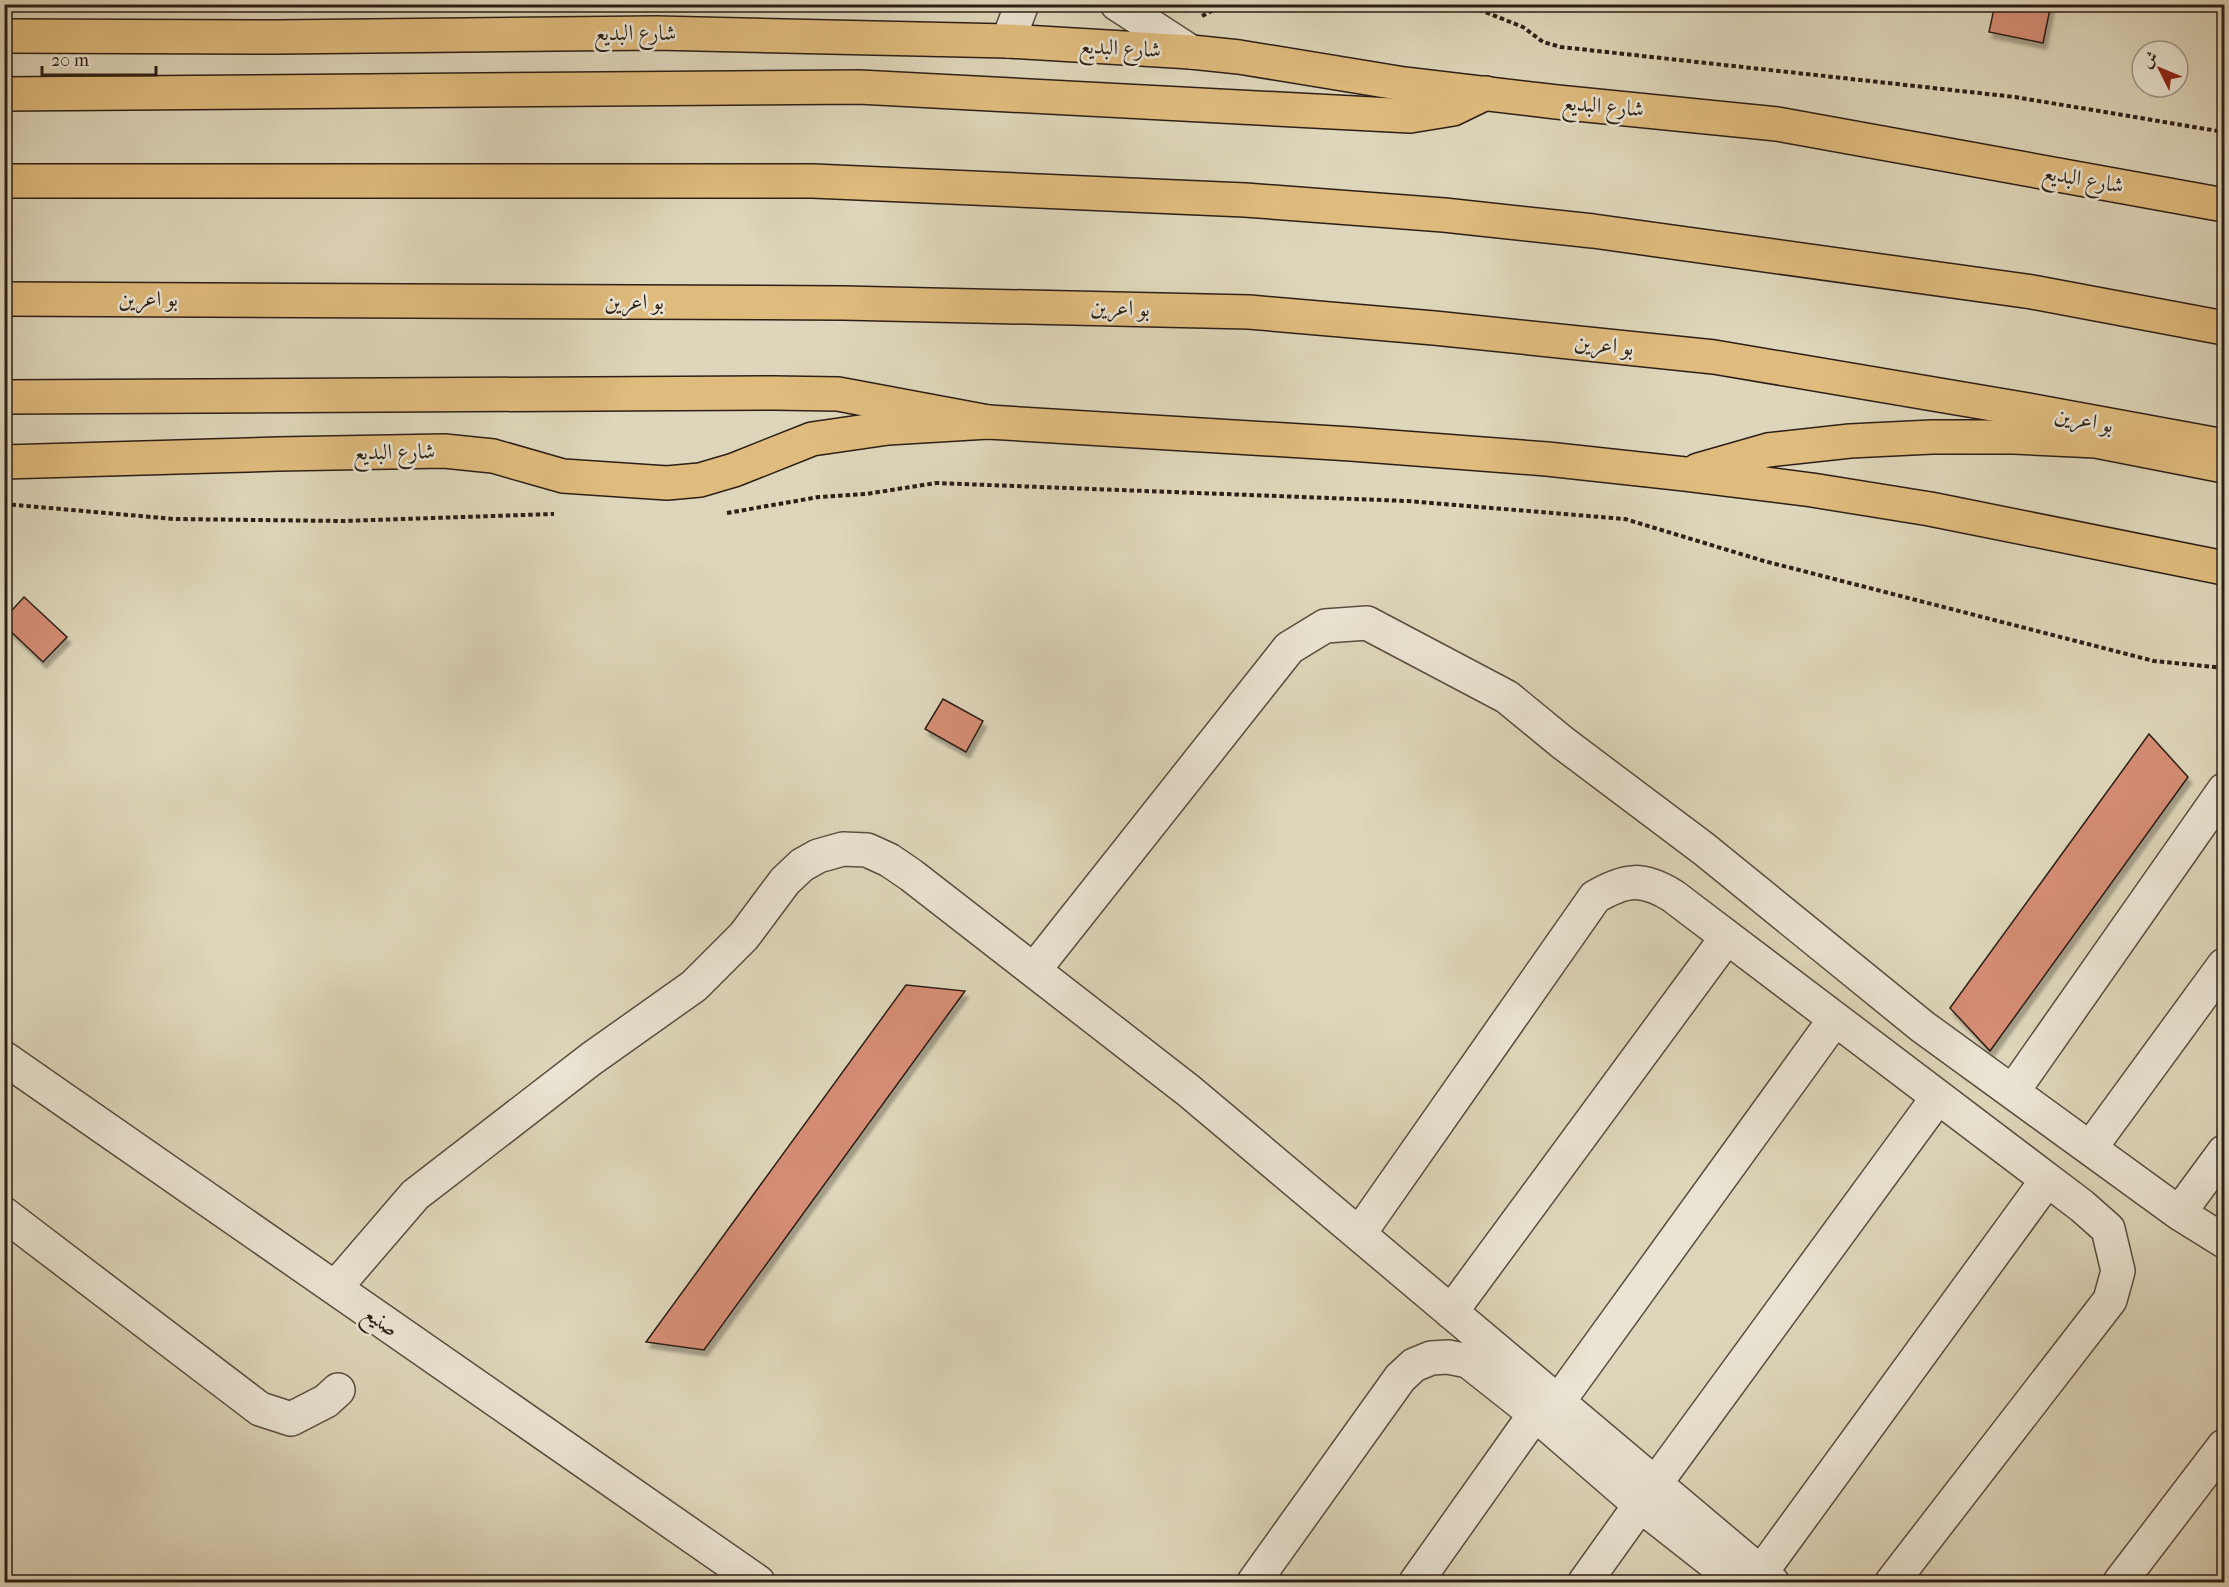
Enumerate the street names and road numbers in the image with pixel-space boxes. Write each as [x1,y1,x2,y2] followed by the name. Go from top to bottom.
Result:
[594,20,676,52] street label: شارع البديع
[1078,33,1162,69] street label: شارع البديع
[1560,89,1645,129] street label: شارع البديع
[2039,159,2126,205] street label: شارع البديع
[118,286,178,314] street label: بو اعرين
[604,289,664,317] street label: بو اعرين
[1090,294,1150,324] street label: بو اعرين
[1573,329,1635,363] street label: بو اعرين
[2052,402,2116,440] street label: بو اعرين
[353,438,435,472] street label: شارع البديع
[355,1300,404,1347] street label: صنيع

